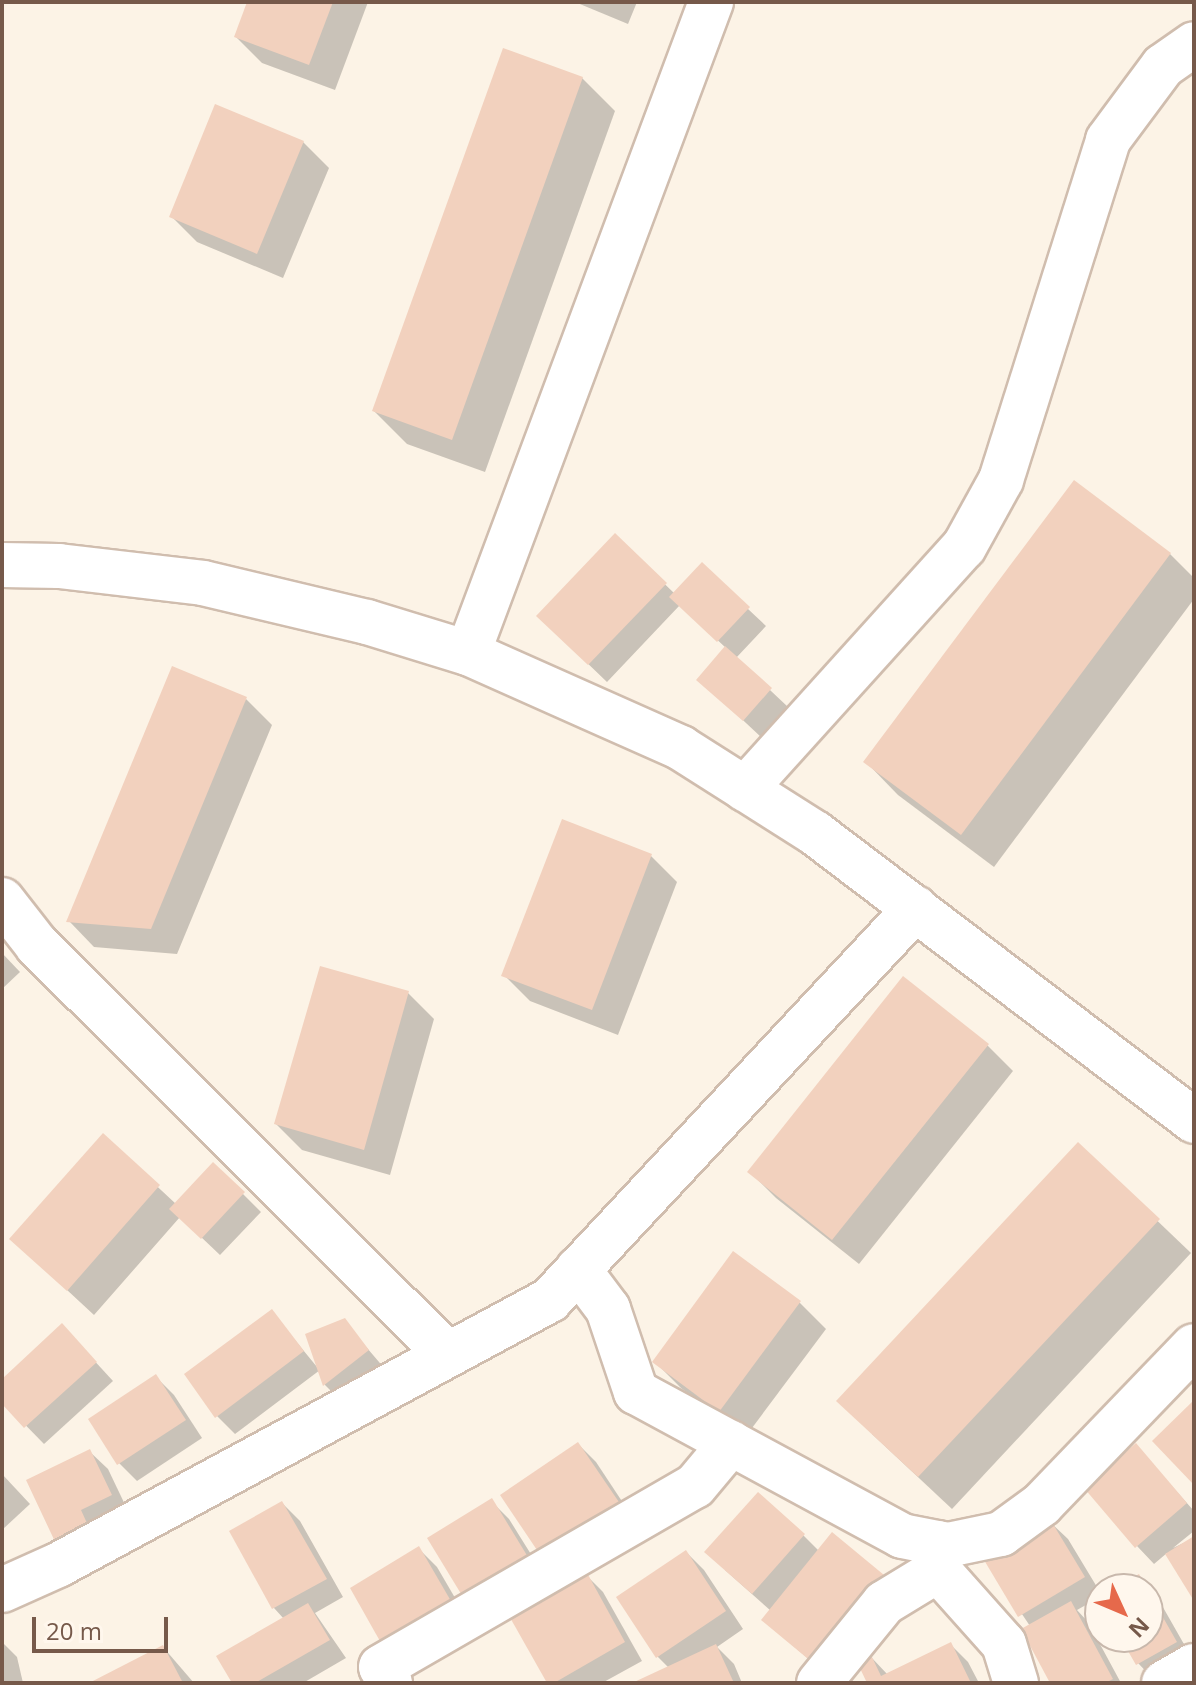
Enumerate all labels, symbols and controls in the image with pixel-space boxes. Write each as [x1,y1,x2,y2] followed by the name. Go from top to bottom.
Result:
[1084,1573,1164,1653] north arrow
[36,1601,172,1651] scale bar
[1123,1611,1157,1645] text: N
[46,1614,102,1647] text: 20 m

